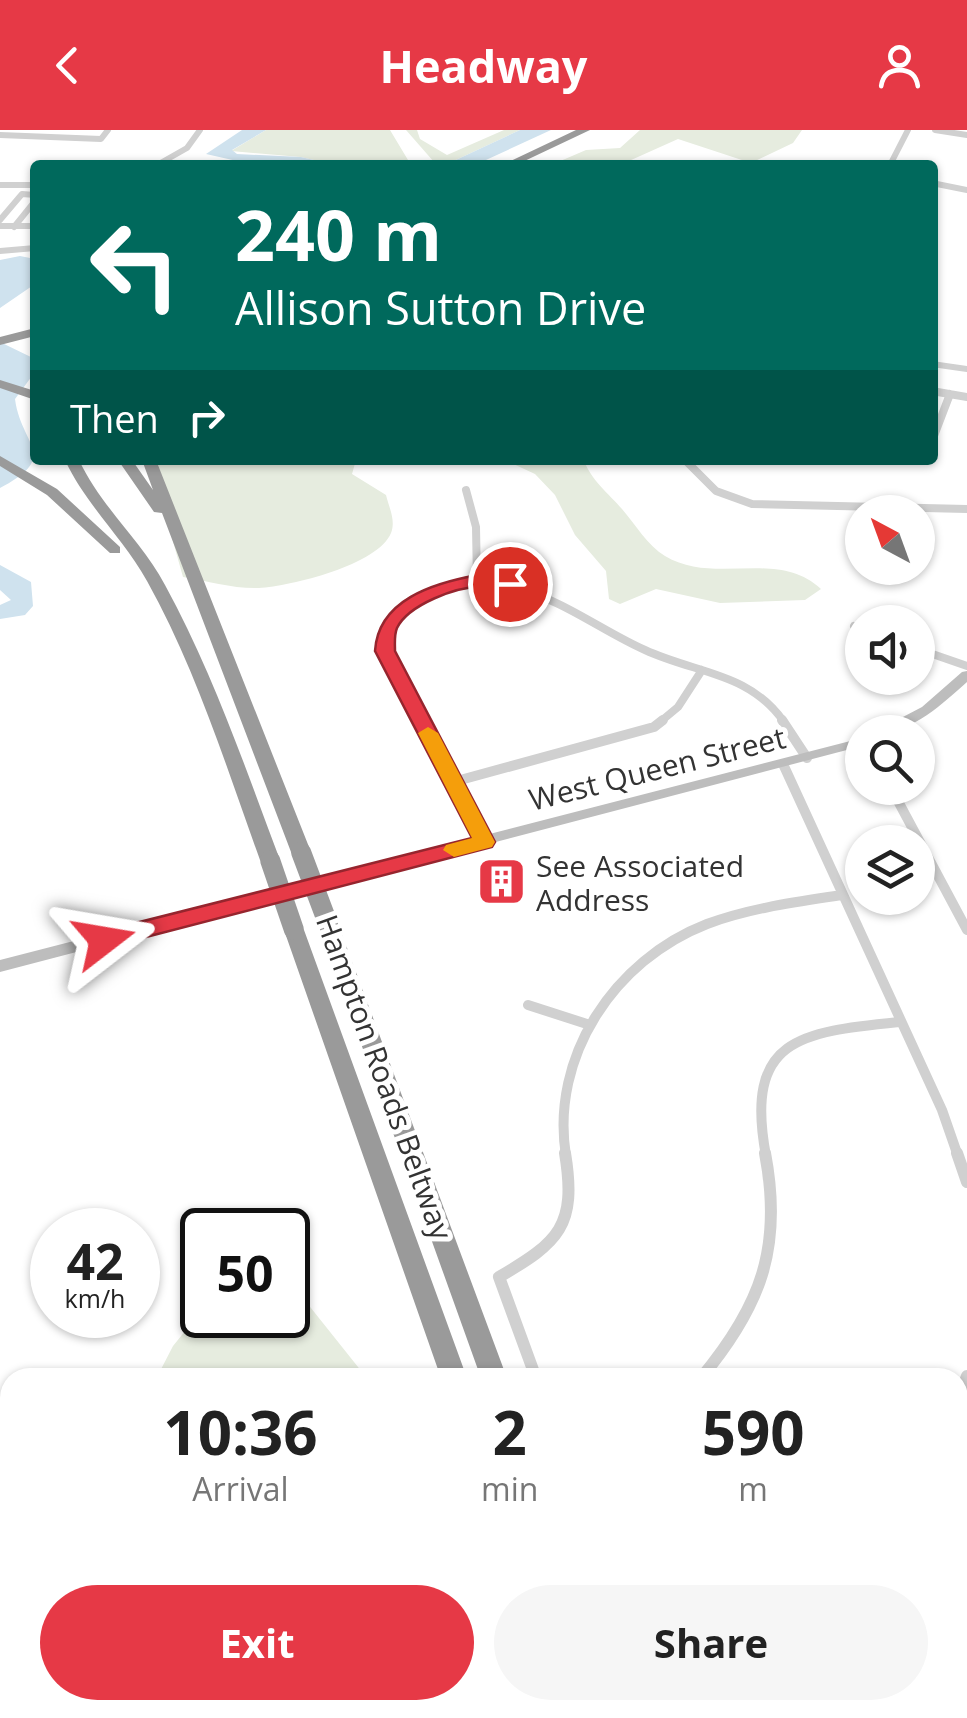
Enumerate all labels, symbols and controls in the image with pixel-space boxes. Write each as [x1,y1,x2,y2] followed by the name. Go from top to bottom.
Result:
[380,35,587,96] text: Headway
[40,38,95,93] icon: back
[872,38,927,93] icon: person
[235,186,442,282] text: 240 m
[70,200,200,330] icon: left
[235,277,646,338] text: Allison Sutton Drive
[179,390,234,445] icon: right
[70,392,159,444] text: Then
[845,495,935,585] north arrow
[845,495,935,915] map controls
[468,542,553,627] pin
[483,557,538,612] icon: arrive
[845,605,935,695] button: sound
[845,715,935,805] button: search
[525,716,789,820] street label: West Queen Street
[845,825,935,915] button: layers
[536,845,744,920] place label: See Associated Address
[475,856,527,908] building icon: See Associated Address
[52,888,156,992] position arrow
[307,909,463,1246] street label: Hampton Roads Beltway
[180,1208,310,1338] speed limit sign: 50
[66,1227,124,1295] text: 42
[65,1281,125,1315] text: km/h
[163,1391,318,1473] text: 10:36
[493,1391,527,1473] text: 2
[702,1391,805,1473] text: 590
[192,1467,289,1510] text: Arrival
[481,1467,538,1510] text: min
[738,1467,768,1510] text: m
[40,1585,474,1700] button: Exit
[494,1585,928,1700] button: Share

